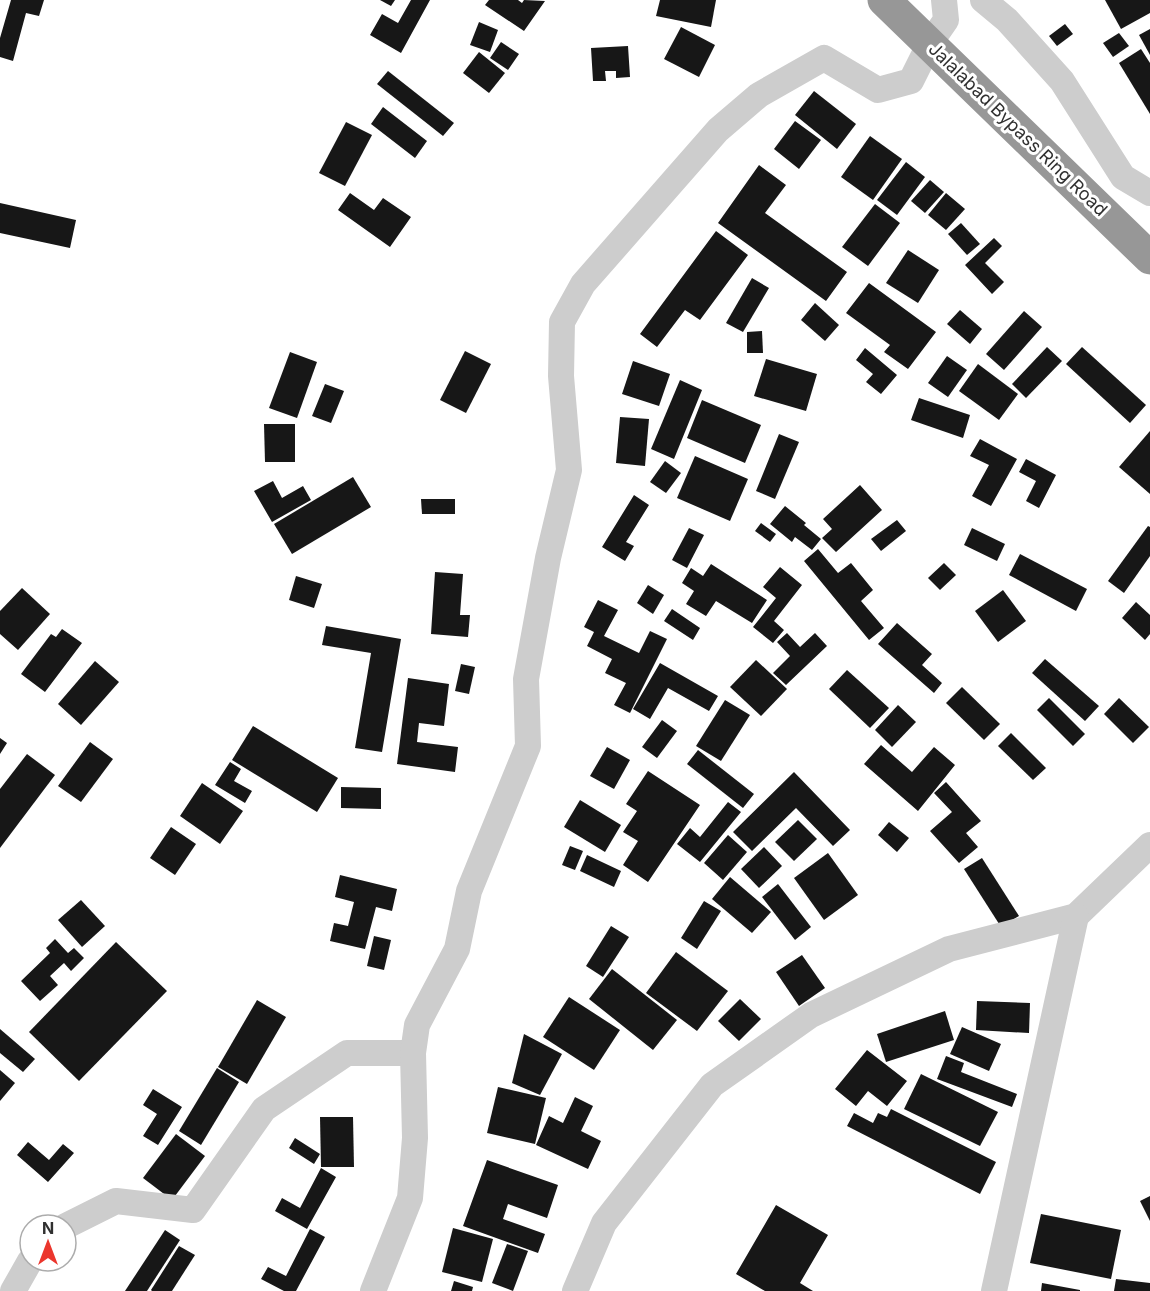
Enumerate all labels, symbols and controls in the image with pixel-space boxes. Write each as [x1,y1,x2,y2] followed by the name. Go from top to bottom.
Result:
[924,38,1112,220] street label: Jalalabad Bypass Ring Road
[18,1213,78,1273] north arrow
[42,1218,54,1238] text: N

